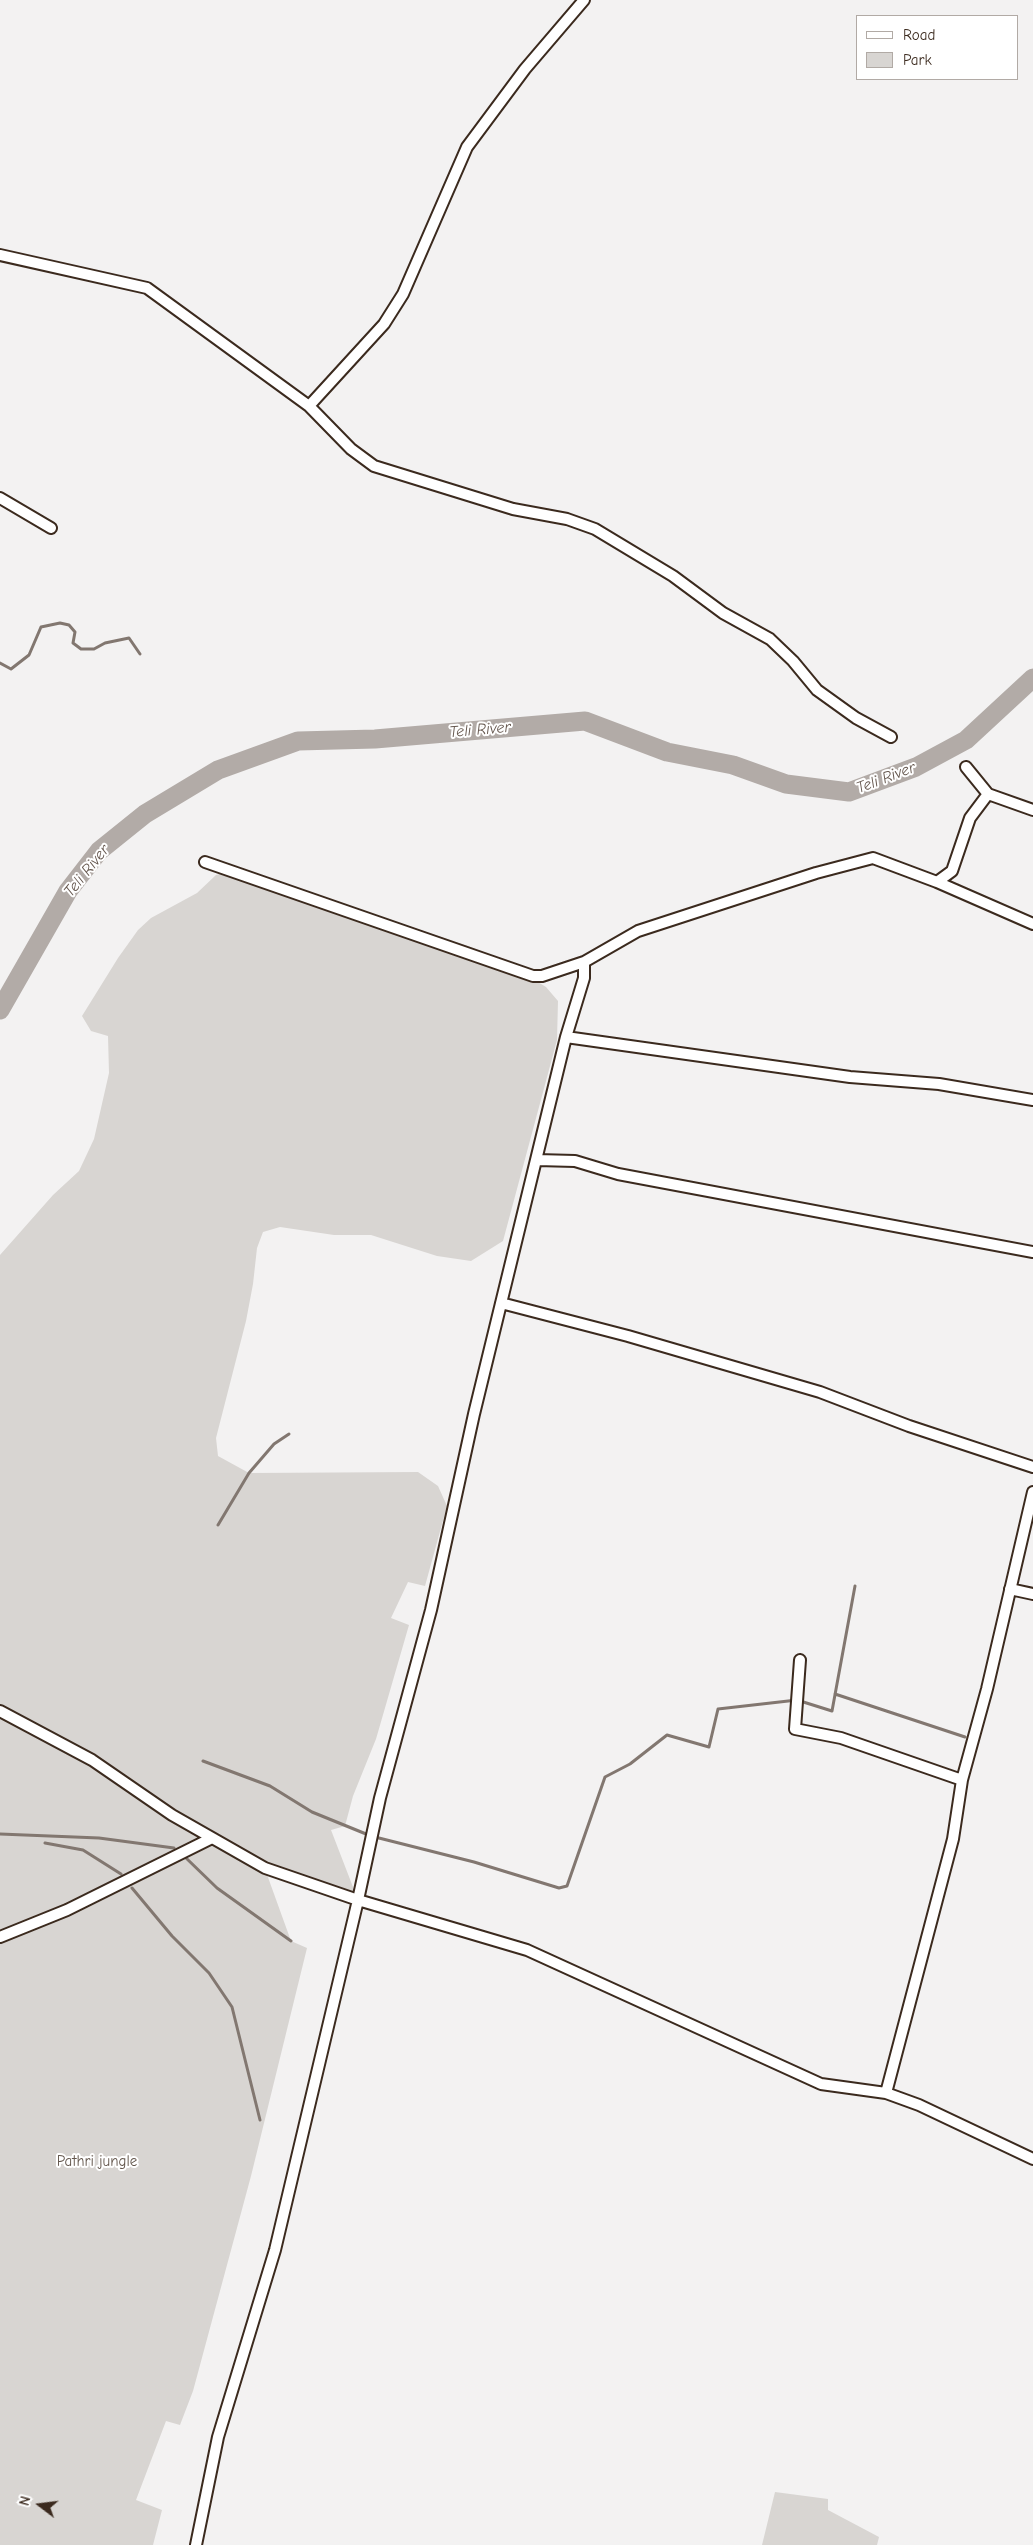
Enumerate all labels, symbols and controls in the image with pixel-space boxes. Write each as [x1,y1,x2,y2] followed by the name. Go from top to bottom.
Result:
[856,15,1018,80] legend
[903,26,935,44] text: Road
[903,51,932,69] text: Park
[448,718,512,742] water label: Teli River
[854,758,918,798] water label: Teli River
[60,841,114,901] water label: Teli River
[57,2153,137,2171] park label: Pathri jungle
[15,2480,65,2530] north arrow
[16,2494,34,2508] text: N

